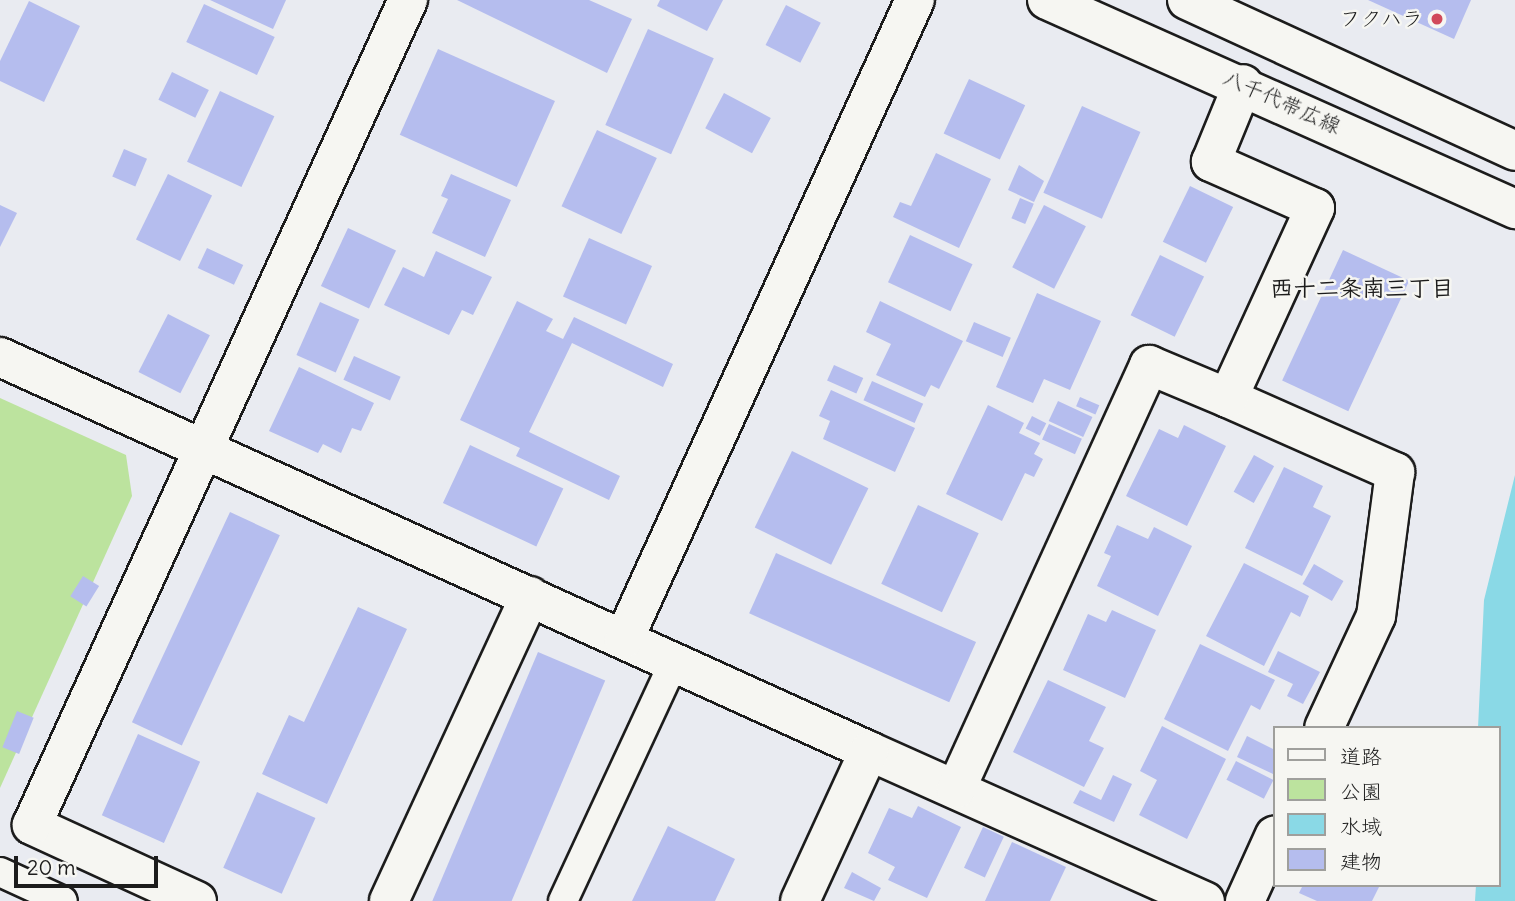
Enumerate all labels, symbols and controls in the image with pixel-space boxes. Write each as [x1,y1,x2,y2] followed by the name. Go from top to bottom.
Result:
[1339,6,1423,32] place label: フクハラ
[1429,11,1445,27] marker: フクハラ
[1219,65,1345,139] street label: 八千代帯広線
[1270,274,1454,302] district label: 西十二条南三丁目
[1274,726,1501,887] legend
[1340,743,1382,770] text: 道路
[1340,778,1382,805] text: 公園
[1340,813,1382,840] text: 水域
[18,842,161,886] scale bar
[1340,848,1382,875] text: 建物
[27,854,76,881] text: 20 m

